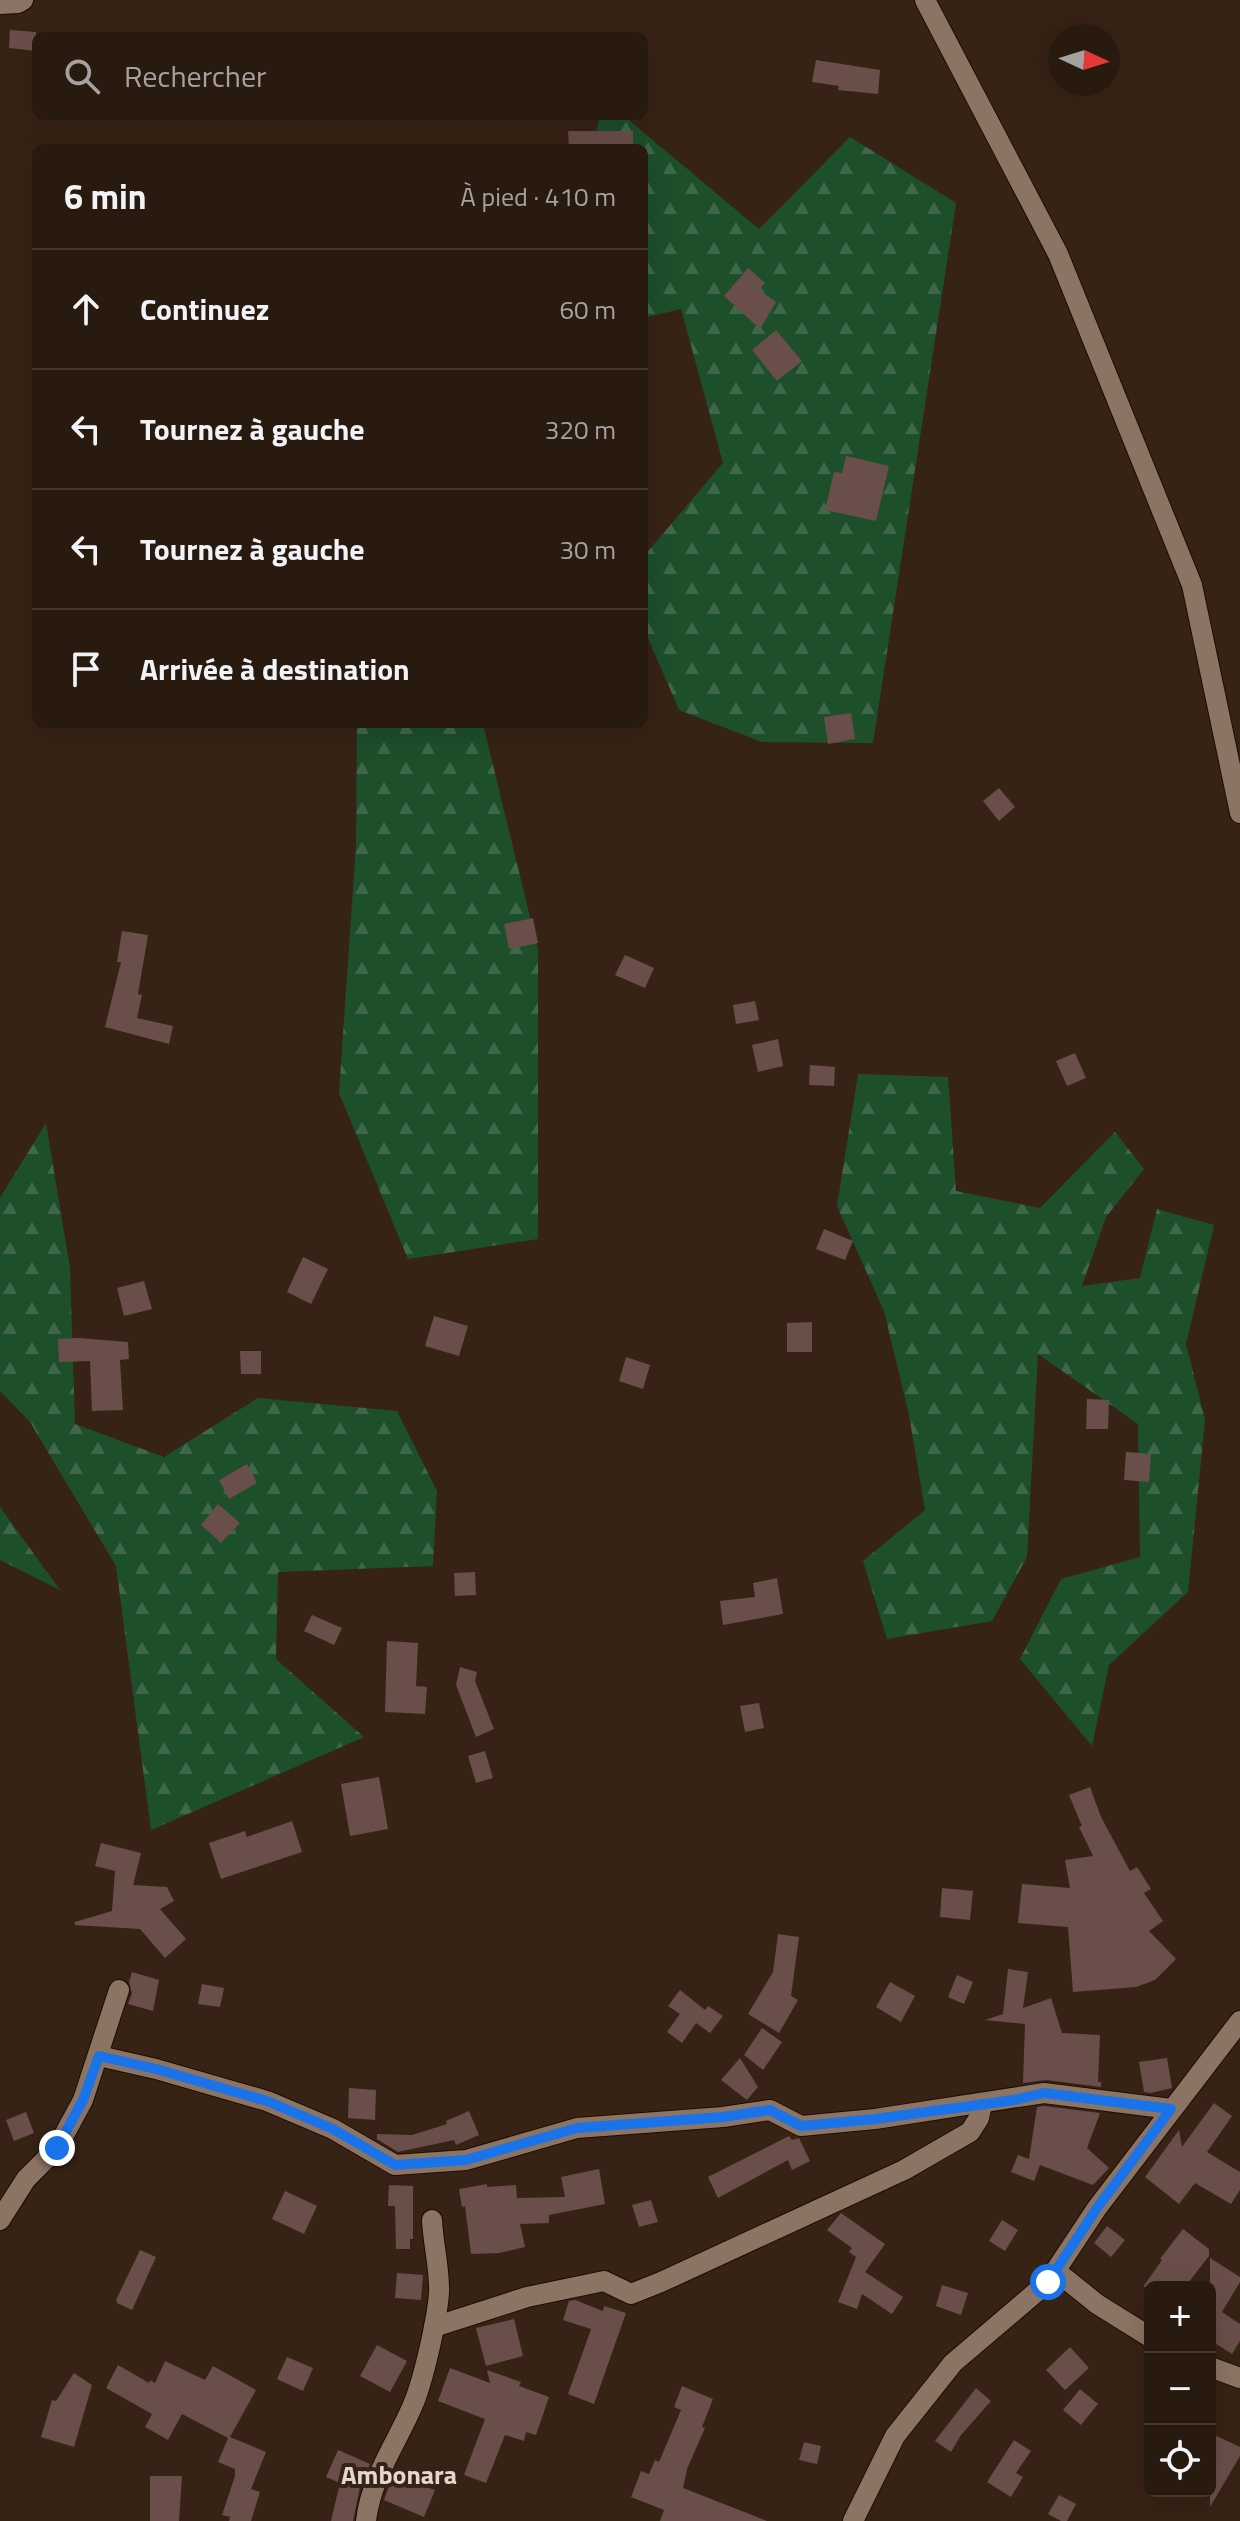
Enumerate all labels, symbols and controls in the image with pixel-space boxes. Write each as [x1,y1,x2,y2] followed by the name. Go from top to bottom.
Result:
[1048,24,1120,96] north arrow
[32,32,648,120] search box
[124,53,267,99] text: Rechercher
[60,54,104,98] icon: search
[64,170,147,222] text: 6 min
[460,177,616,216] text: À pied · 410 m
[140,286,269,332] text: Continuez
[64,287,108,331] icon: ahead
[559,290,616,329] text: 60 m
[140,406,365,452] text: Tournez à gauche
[64,407,108,451] icon: left
[545,410,616,449] text: 320 m
[140,526,365,572] text: Tournez à gauche
[64,527,108,571] icon: left
[559,530,616,569] text: 30 m
[140,646,410,692] text: Arrivée à destination
[64,647,108,691] icon: arrive
[39,2130,75,2166] route end
[1030,2264,1066,2300] route start
[1144,2281,1216,2497] map controls
[1144,2281,1216,2353] button: +
[1144,2353,1216,2425] button: −
[1144,2425,1216,2497] button: locate
[341,2455,457,2494] district label: Ambonara

